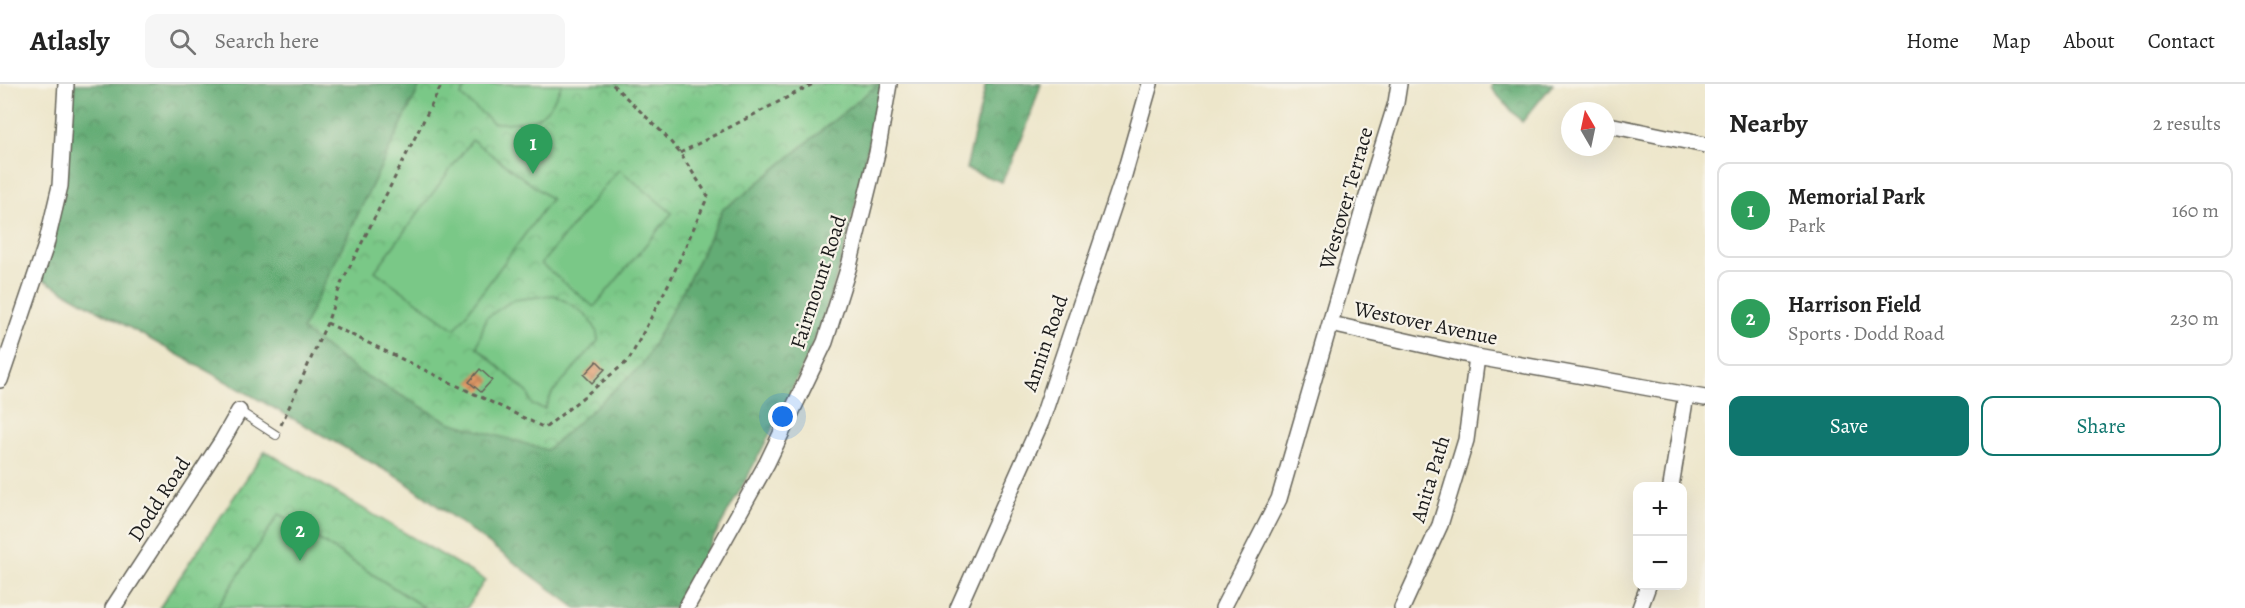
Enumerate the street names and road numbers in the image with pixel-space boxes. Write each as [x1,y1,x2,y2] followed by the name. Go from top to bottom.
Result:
[1312,124,1380,273] street label: Westover Terrace
[783,211,853,353] street label: Fairmount Road
[1015,290,1075,396] street label: Annin Road
[1351,294,1500,352] street label: Westover Avenue
[1403,432,1456,527] street label: Anita Path
[121,451,197,547] street label: Dodd Road

